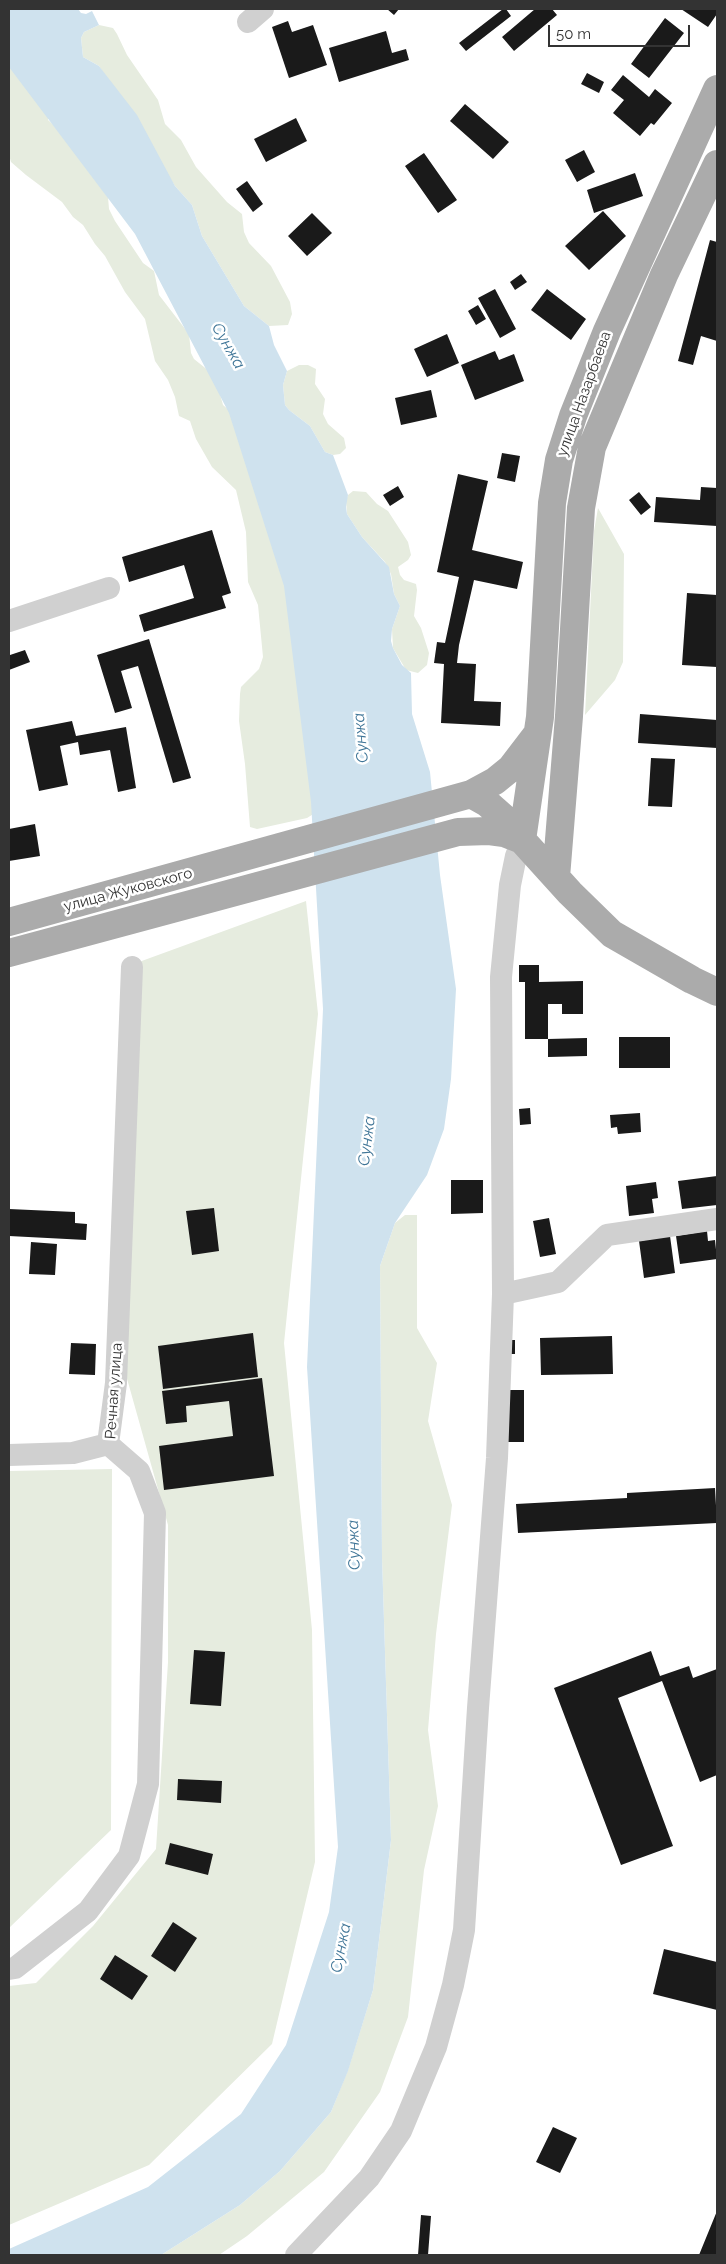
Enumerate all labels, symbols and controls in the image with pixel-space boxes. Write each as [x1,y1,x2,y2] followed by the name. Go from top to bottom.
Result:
[551,15,694,47] scale bar
[556,25,591,43] text: 50 m
[207,319,249,373] water label: Сунжа
[553,329,615,459] street label: улица Назарбаева
[349,712,373,764] water label: Сунжа
[62,864,194,916] street label: улица Жуковского
[354,1115,380,1167] water label: Сунжа
[102,1342,126,1440] street label: Речная улица
[344,1520,364,1570] water label: Сунжа
[327,1922,355,1974] water label: Сунжа

